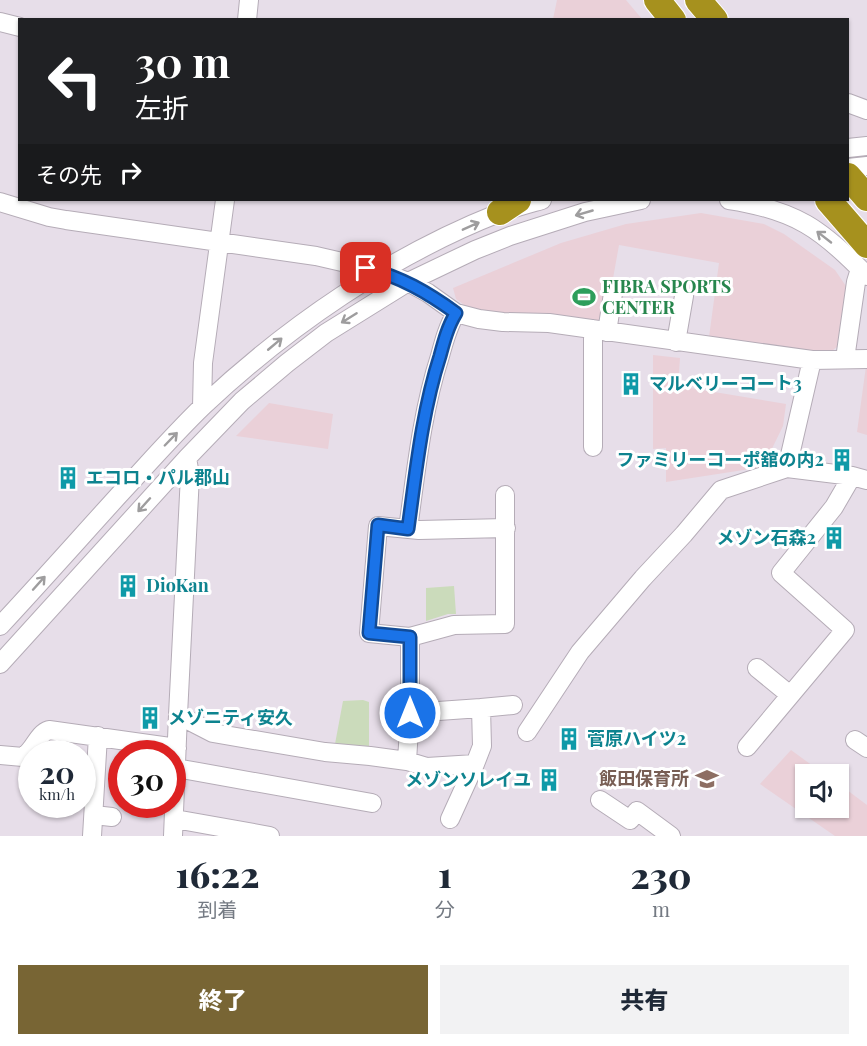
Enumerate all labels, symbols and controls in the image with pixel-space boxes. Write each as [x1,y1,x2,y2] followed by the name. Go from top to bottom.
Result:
[135,33,230,89] text: 30 m
[36,42,114,120] icon: left
[135,89,189,125] text: 左折
[114,156,147,189] icon: right
[36,159,102,189] text: その先
[575,208,594,219] one-way arrow
[461,219,479,231] one-way arrow
[817,230,833,243] one-way arrow
[340,242,391,293] pin
[349,251,382,284] icon: arrive
[602,274,731,319] place label: FIBRA SPORTS CENTER
[571,284,597,310] sports icon: FIBRA SPORTS CENTER
[341,312,358,324] one-way arrow
[267,338,283,351] one-way arrow
[618,371,644,397] building icon: マルベリーコート3
[649,371,802,395] place label: マルベリーコート3
[164,432,178,447] one-way arrow
[617,447,824,471] place label: ファミリーコーポ舘の内2
[829,447,855,473] building icon: ファミリーコーポ舘の内2
[55,465,81,491] building icon: エコロ・パル郡山
[86,465,230,489] place label: エコロ・パル郡山
[137,497,151,512] one-way arrow
[717,525,816,549] place label: メゾン石森2
[821,525,847,551] building icon: メゾン石森2
[115,573,141,599] building icon: DioKan
[146,573,209,597] place label: DioKan
[32,576,46,591] one-way arrow
[378,681,442,745] position arrow
[137,705,163,731] building icon: メゾニティ安久
[168,705,293,729] place label: メゾニティ安久
[556,726,582,752] building icon: 菅原ハイツ2
[587,726,686,750] place label: 菅原ハイツ2
[108,740,186,818] speed limit sign: 30
[39,752,75,792] text: 20
[795,764,849,818] map controls
[795,764,849,818] button: sound
[599,766,689,790] place label: 飯田保育所
[694,766,720,792] school or university icon: 飯田保育所
[405,767,531,791] place label: メゾンソレイユ
[536,767,562,793] building icon: メゾンソレイユ
[39,784,75,804] text: km/h
[175,849,260,897] text: 16:22
[438,849,452,897] text: 1
[630,850,692,898] text: 230
[198,895,238,922] text: 到着
[435,895,455,922] text: 分
[652,895,670,922] text: m
[18,965,428,1034] button: 終了
[440,965,849,1034] button: 共有

